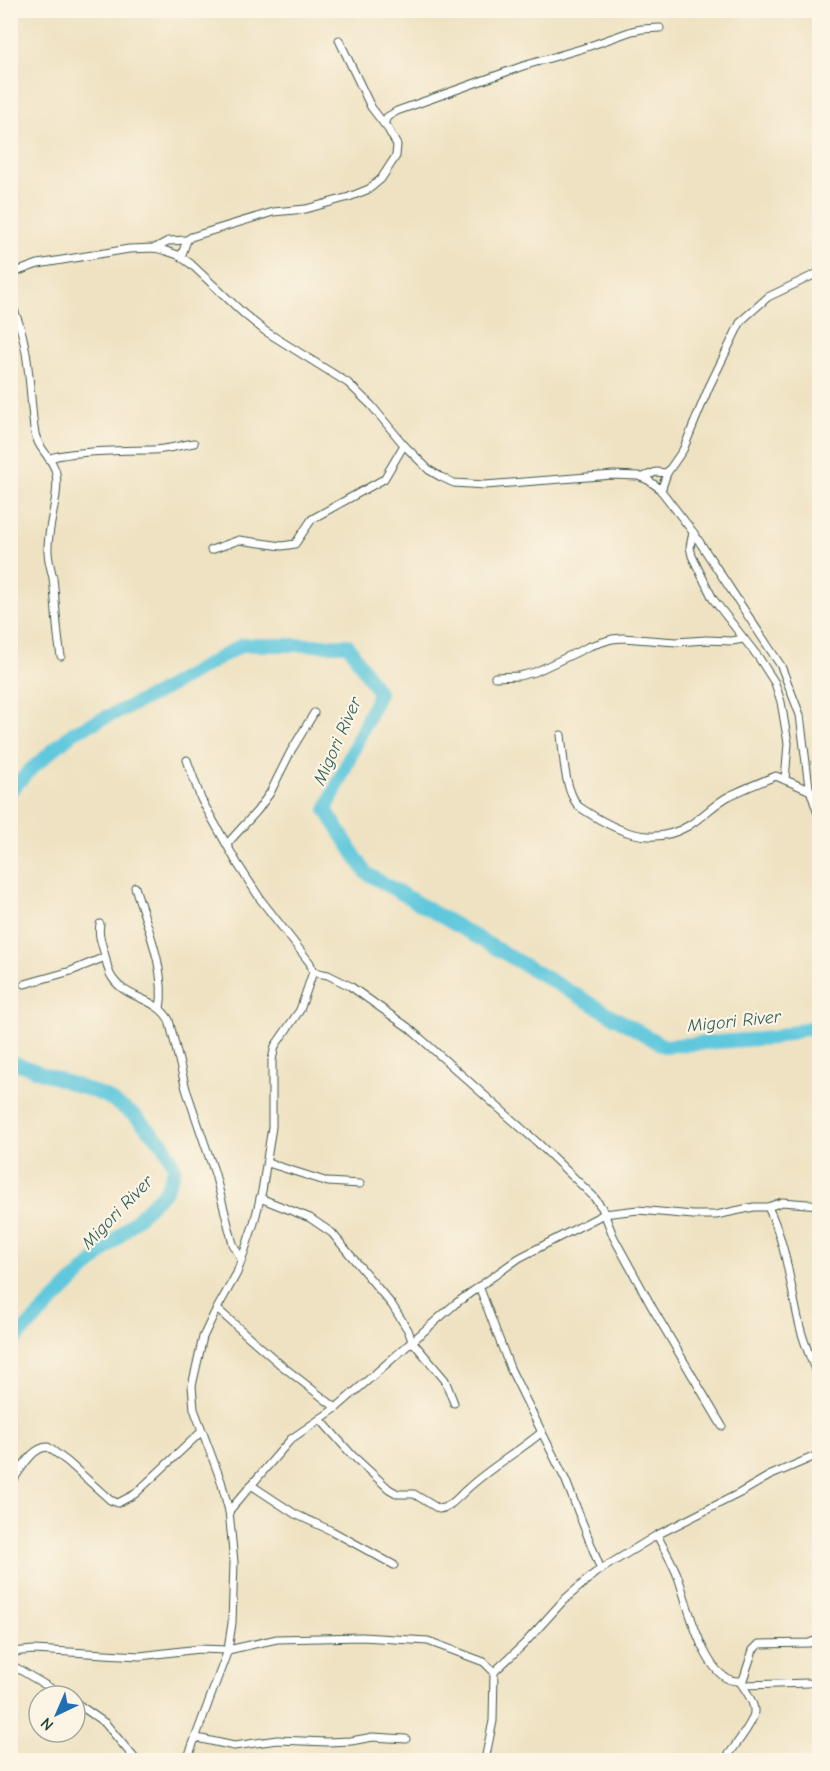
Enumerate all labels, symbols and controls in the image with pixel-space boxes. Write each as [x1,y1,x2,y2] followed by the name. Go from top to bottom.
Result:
[308,693,366,789] water label: Migori River
[685,1006,783,1037] water label: Migori River
[77,1171,158,1254] water label: Migori River
[27,1684,87,1744] north arrow
[37,1714,57,1734] text: N

